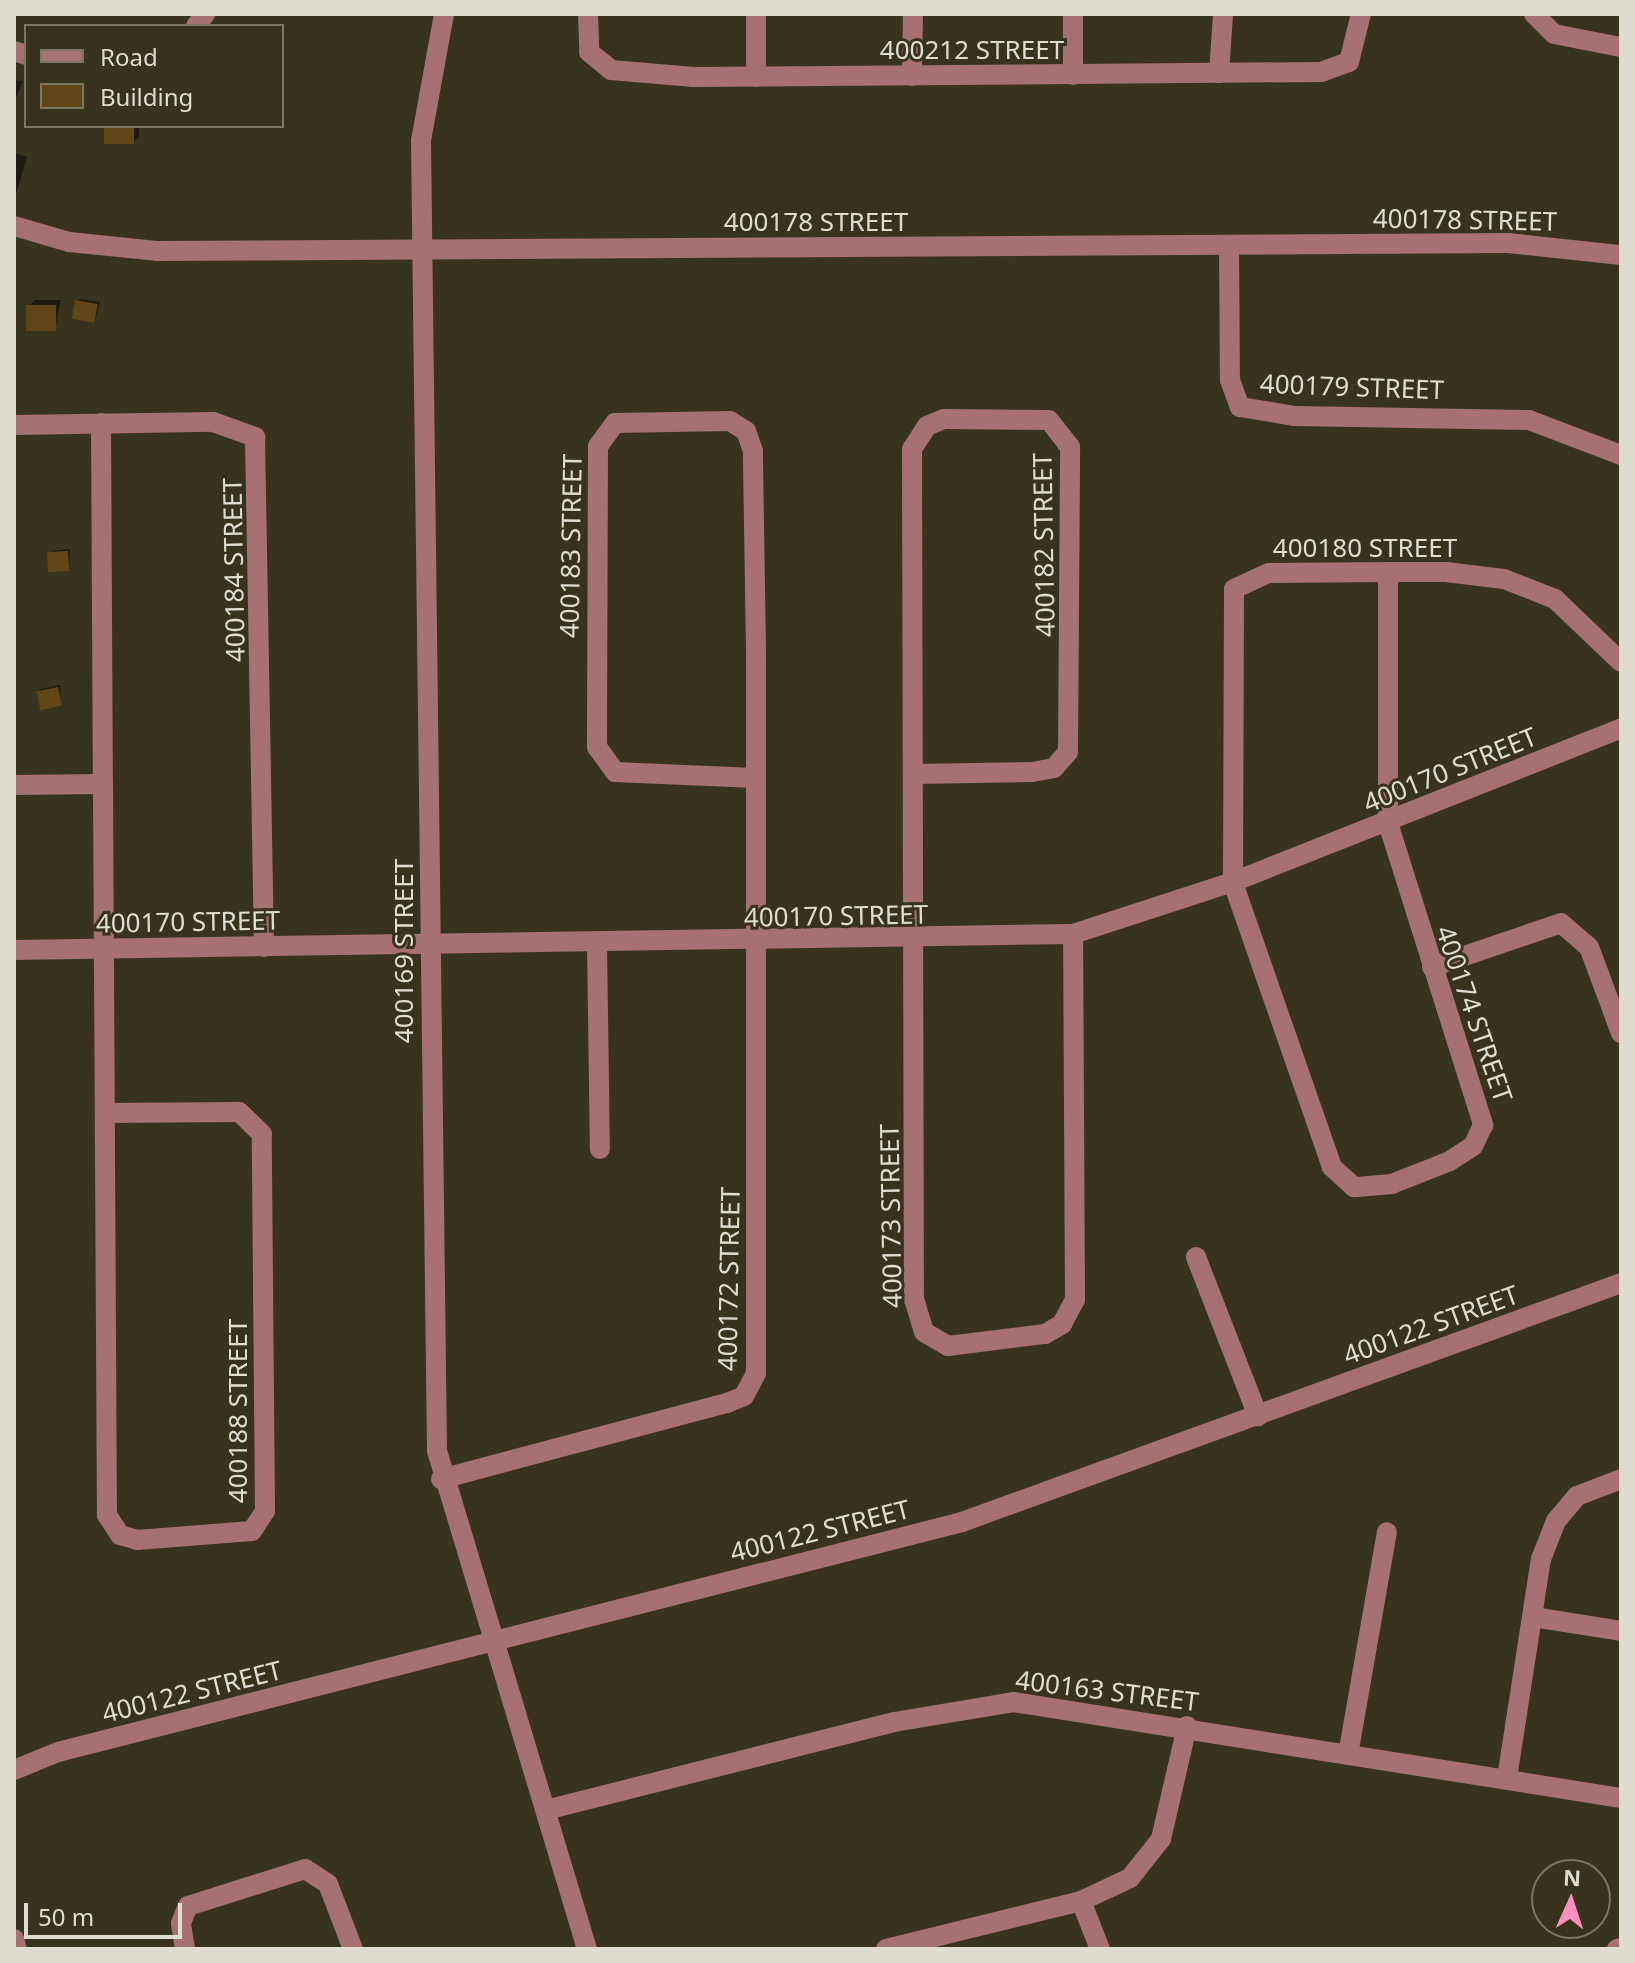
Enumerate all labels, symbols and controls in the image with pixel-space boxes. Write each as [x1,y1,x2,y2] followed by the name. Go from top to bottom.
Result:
[24,24,284,128] legend
[880,34,1064,66] street label: 400212 STREET
[100,40,158,73] text: Road
[100,80,193,113] text: Building
[1373,203,1557,237] street label: 400178 STREET
[724,206,908,238] street label: 400178 STREET
[1259,368,1445,406] street label: 400179 STREET
[1027,453,1061,637] street label: 400182 STREET
[554,454,588,638] street label: 400183 STREET
[217,478,251,662] street label: 400184 STREET
[1273,532,1457,564] street label: 400180 STREET
[1359,721,1541,819] street label: 400170 STREET
[388,859,420,1043] street label: 400169 STREET
[744,899,928,933] street label: 400170 STREET
[96,905,280,939] street label: 400170 STREET
[1429,922,1519,1106] street label: 400174 STREET
[874,1124,908,1308] street label: 400173 STREET
[712,1187,746,1371] street label: 400172 STREET
[1339,1279,1523,1371] street label: 400122 STREET
[222,1319,254,1503] street label: 400188 STREET
[727,1494,913,1568] street label: 400122 STREET
[99,1655,285,1729] street label: 400122 STREET
[1014,1664,1200,1718] street label: 400163 STREET
[1531,1859,1611,1939] north arrow
[1562,1862,1582,1892] text: N
[28,1887,186,1937] scale bar
[38,1900,94,1933] text: 50 m

